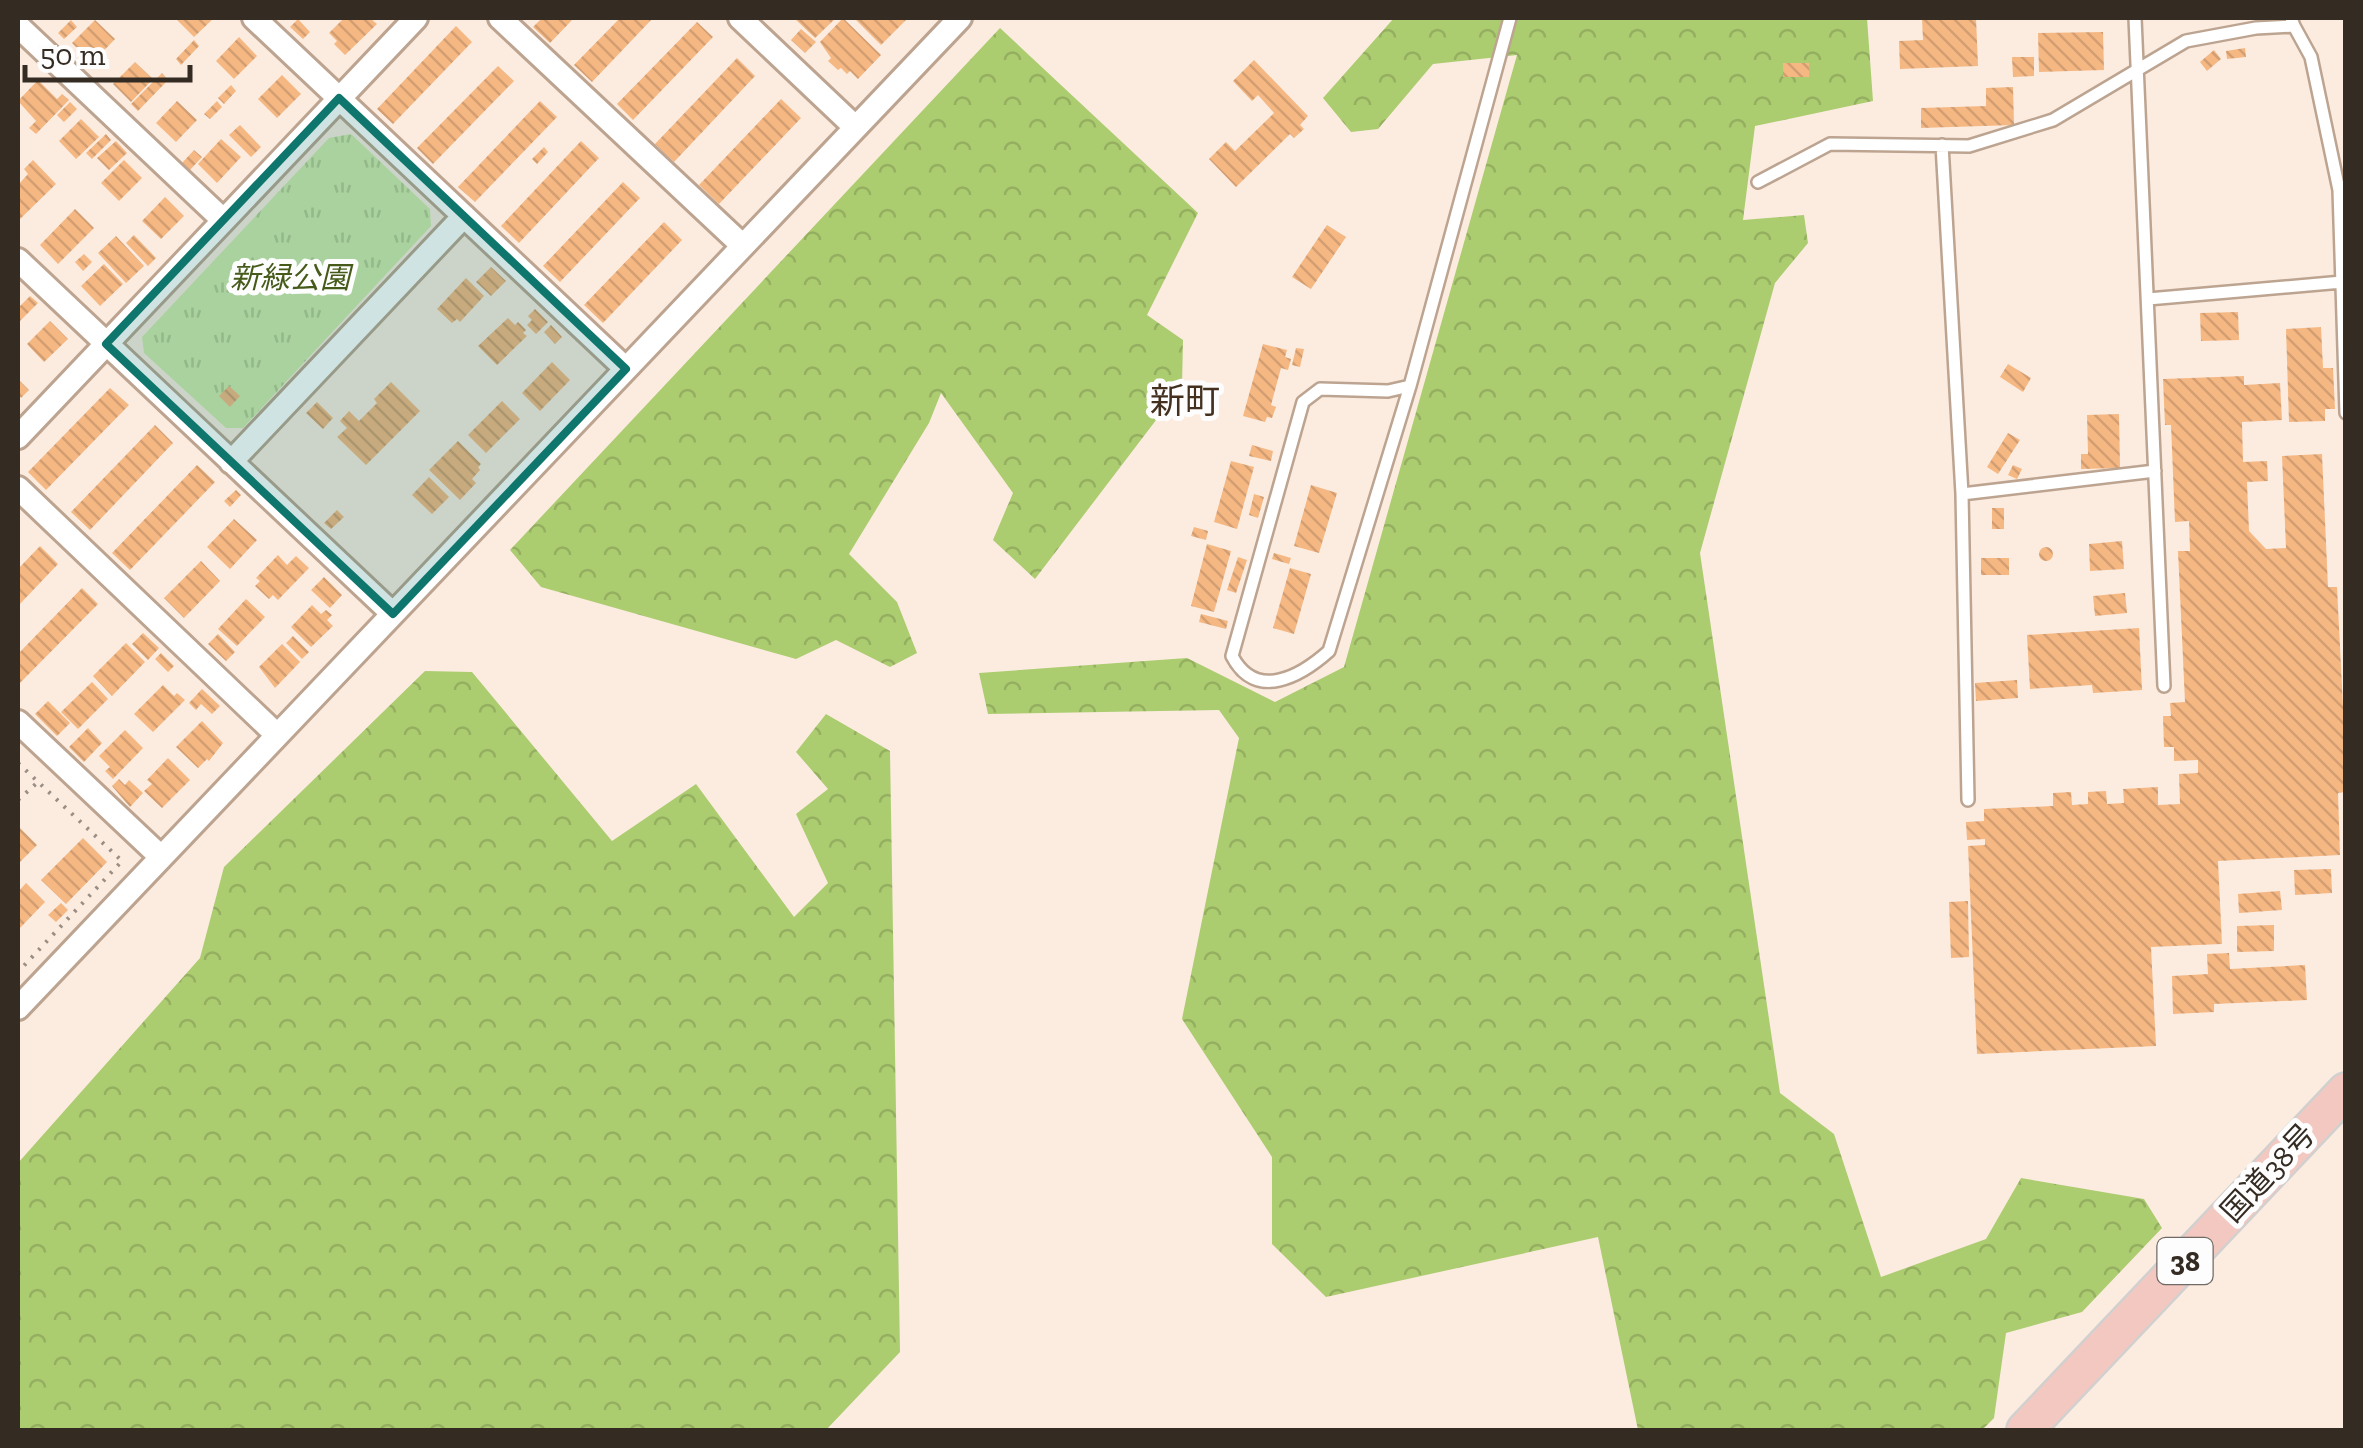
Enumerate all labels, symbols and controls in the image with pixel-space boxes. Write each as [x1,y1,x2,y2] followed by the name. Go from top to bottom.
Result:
[25,20,190,82] scale bar
[40,37,105,73] text: 50 m
[230,260,354,296] park label: 新緑公園
[1150,380,1220,422] district label: 新町
[2214,1117,2322,1229] street label: 国道38号
[2158,1238,2212,1284] road number: 38

